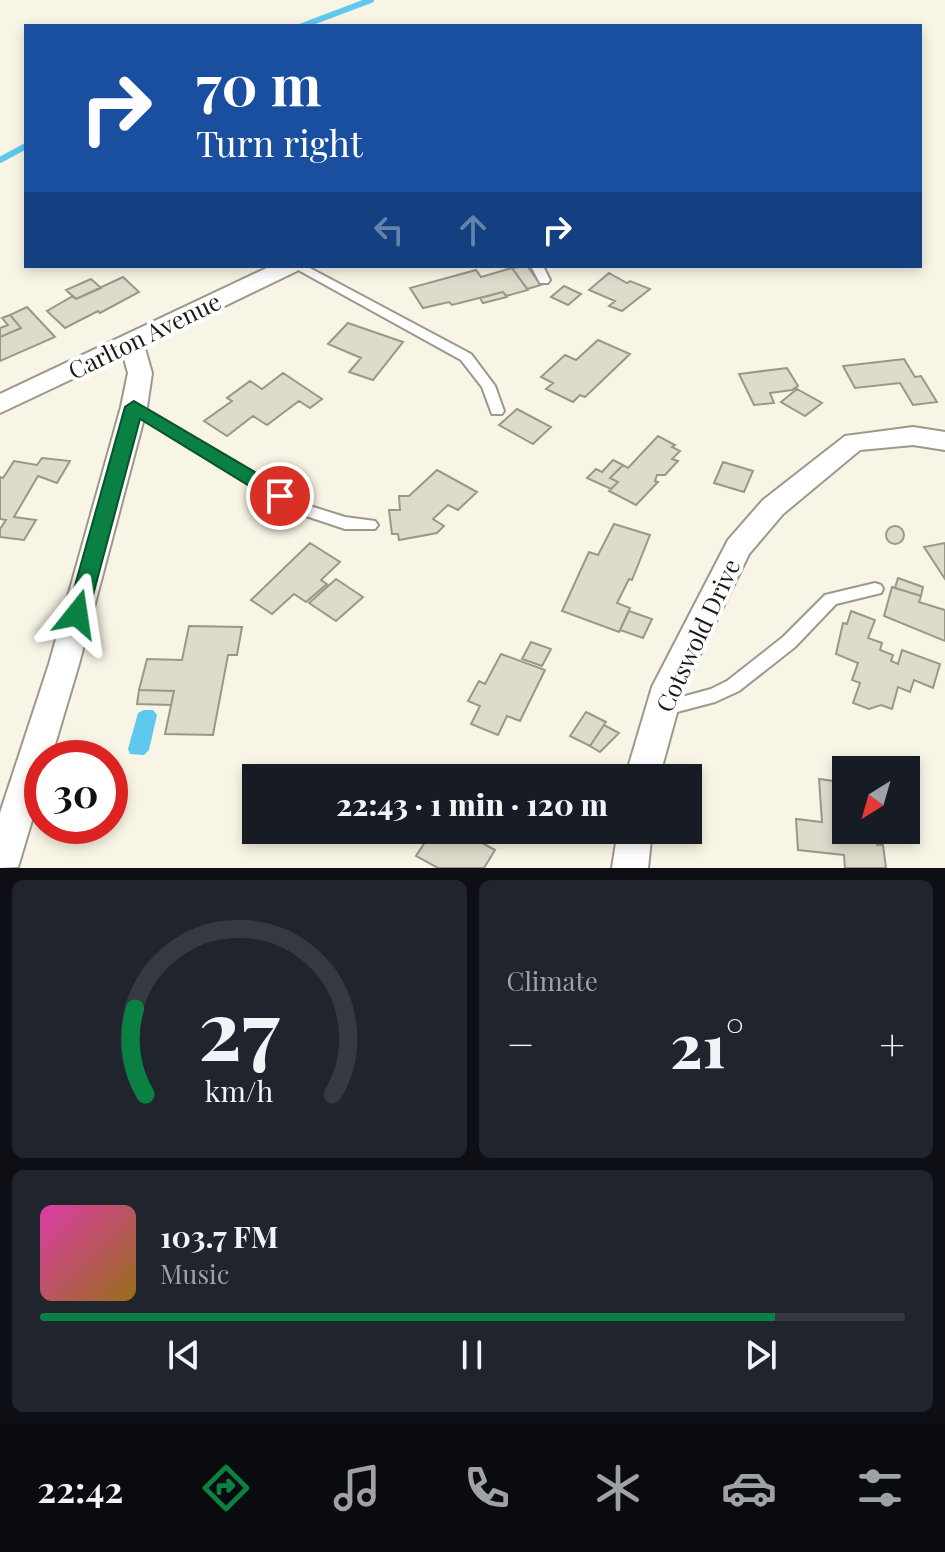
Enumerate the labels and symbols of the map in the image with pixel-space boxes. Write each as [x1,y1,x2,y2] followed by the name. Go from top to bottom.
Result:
[62,284,226,386] street label: Carlton Avenue
[246,462,314,530] pin
[648,553,746,717] street label: Cotswold Drive
[35,572,119,656] position arrow
[24,740,128,844] speed limit sign: 30
[832,756,920,844] north arrow

